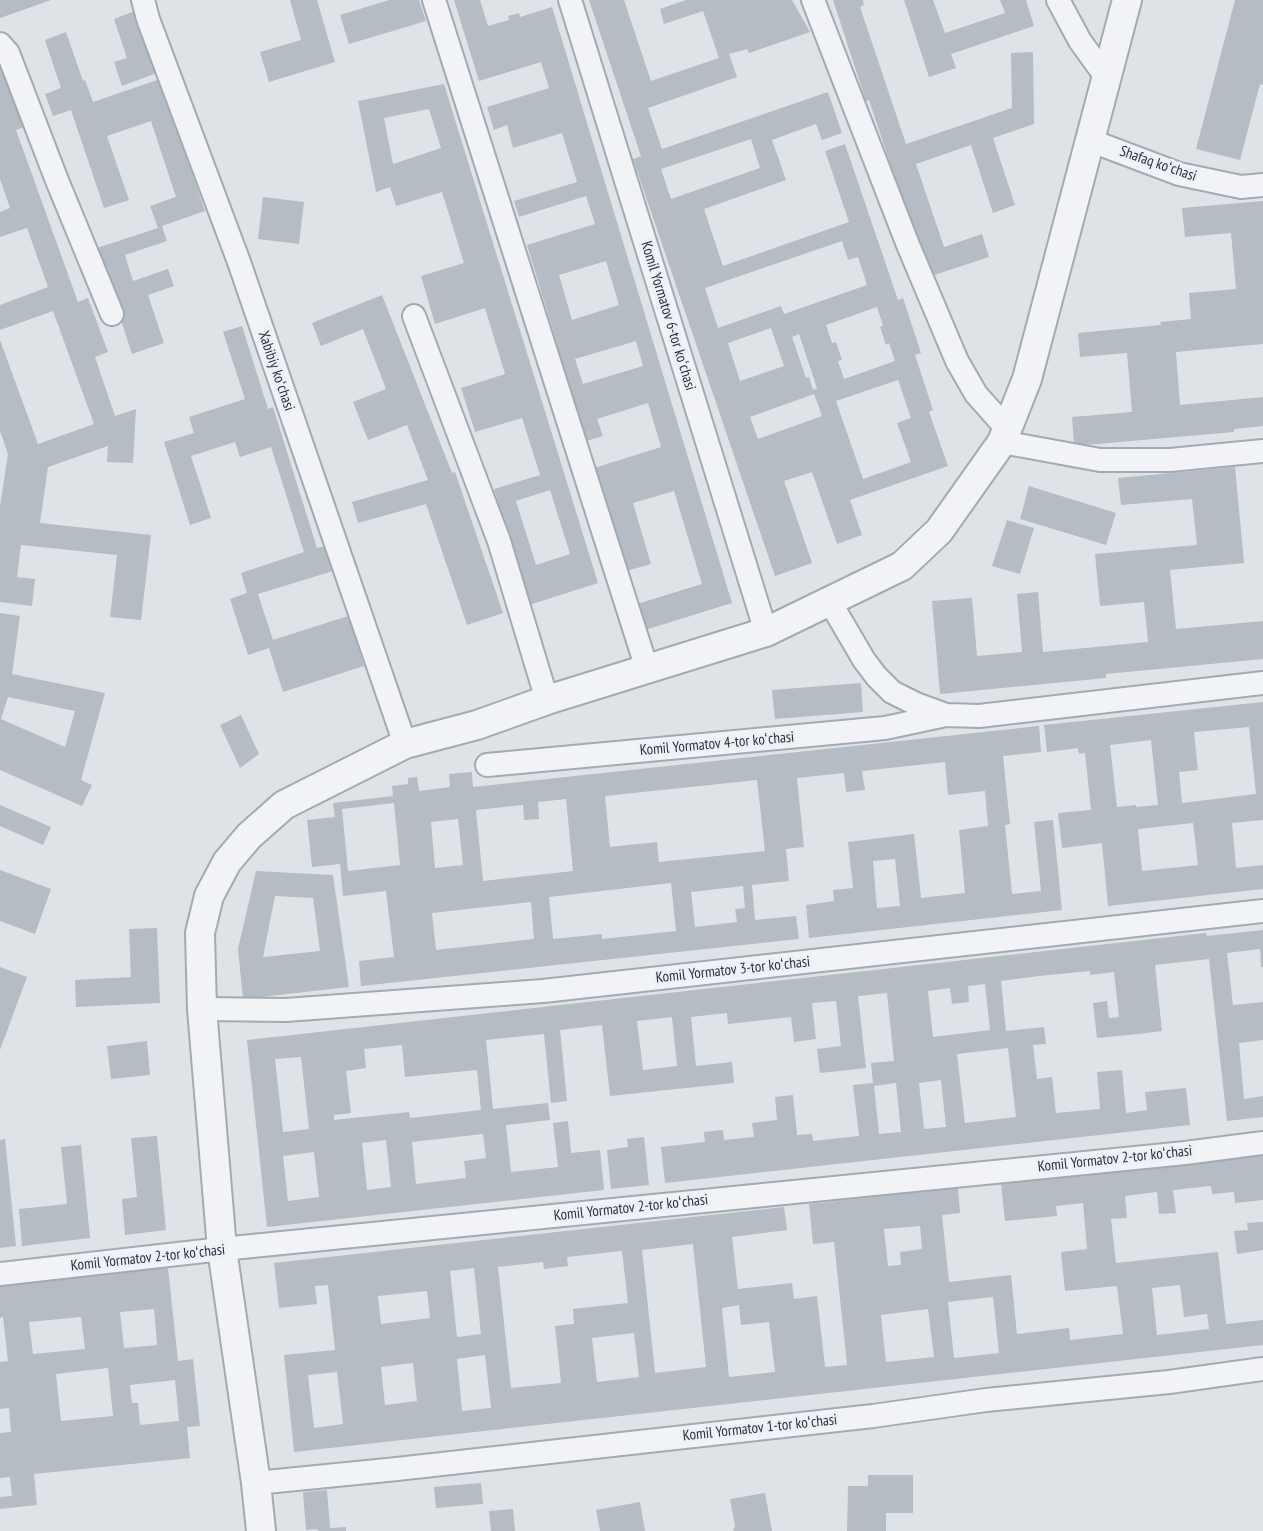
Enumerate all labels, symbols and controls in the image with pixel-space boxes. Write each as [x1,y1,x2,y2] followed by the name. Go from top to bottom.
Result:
[1117,142,1199,186] street label: Shafaq koʻchasi
[637,239,699,393] street label: Komil Yormatov 6-tor koʻchasi
[254,329,298,413] street label: Xabibiy koʻchasi
[639,728,795,760] street label: Komil Yormatov 4-tor koʻchasi
[655,953,811,987] street label: Komil Yormatov 3-tor koʻchasi
[1037,1142,1193,1176] street label: Komil Yormatov 2-tor koʻchasi
[553,1191,709,1225] street label: Komil Yormatov 2-tor koʻchasi
[70,1241,226,1275] street label: Komil Yormatov 2-tor koʻchasi
[682,1411,838,1445] street label: Komil Yormatov 1-tor koʻchasi

